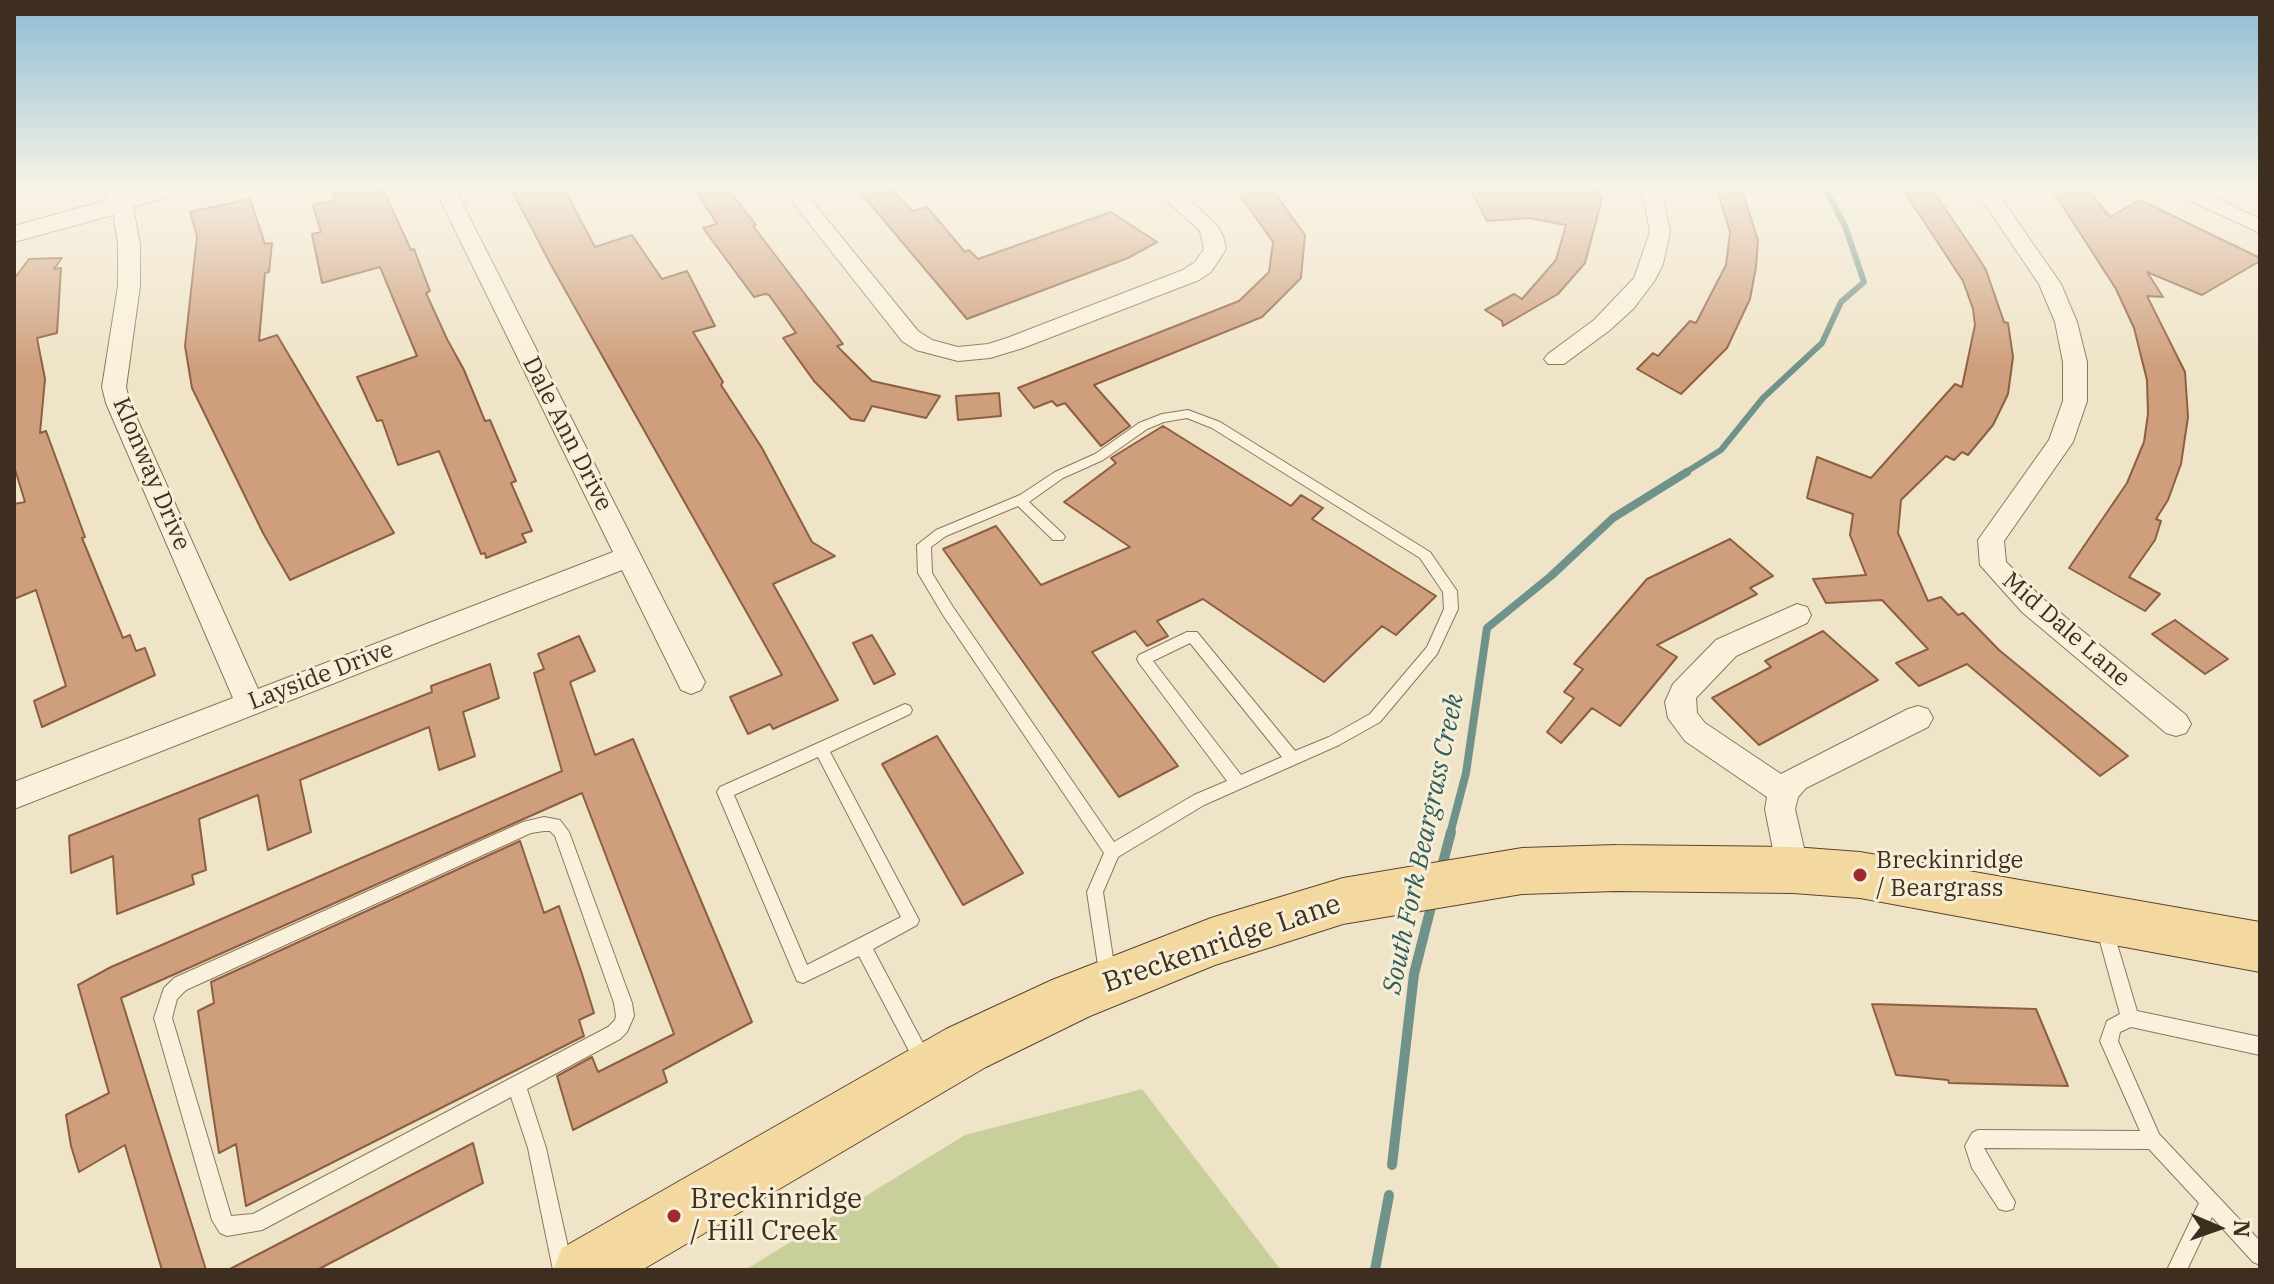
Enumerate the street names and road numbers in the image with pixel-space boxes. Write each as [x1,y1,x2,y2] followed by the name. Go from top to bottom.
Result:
[516,352,618,516] street label: Dale Ann Drive
[106,393,196,555] street label: Klonway Drive
[1996,567,2136,693] street label: Mid Dale Lane
[245,635,397,717] street label: Layside Drive
[1099,888,1345,1000] street label: Breckenridge Lane

